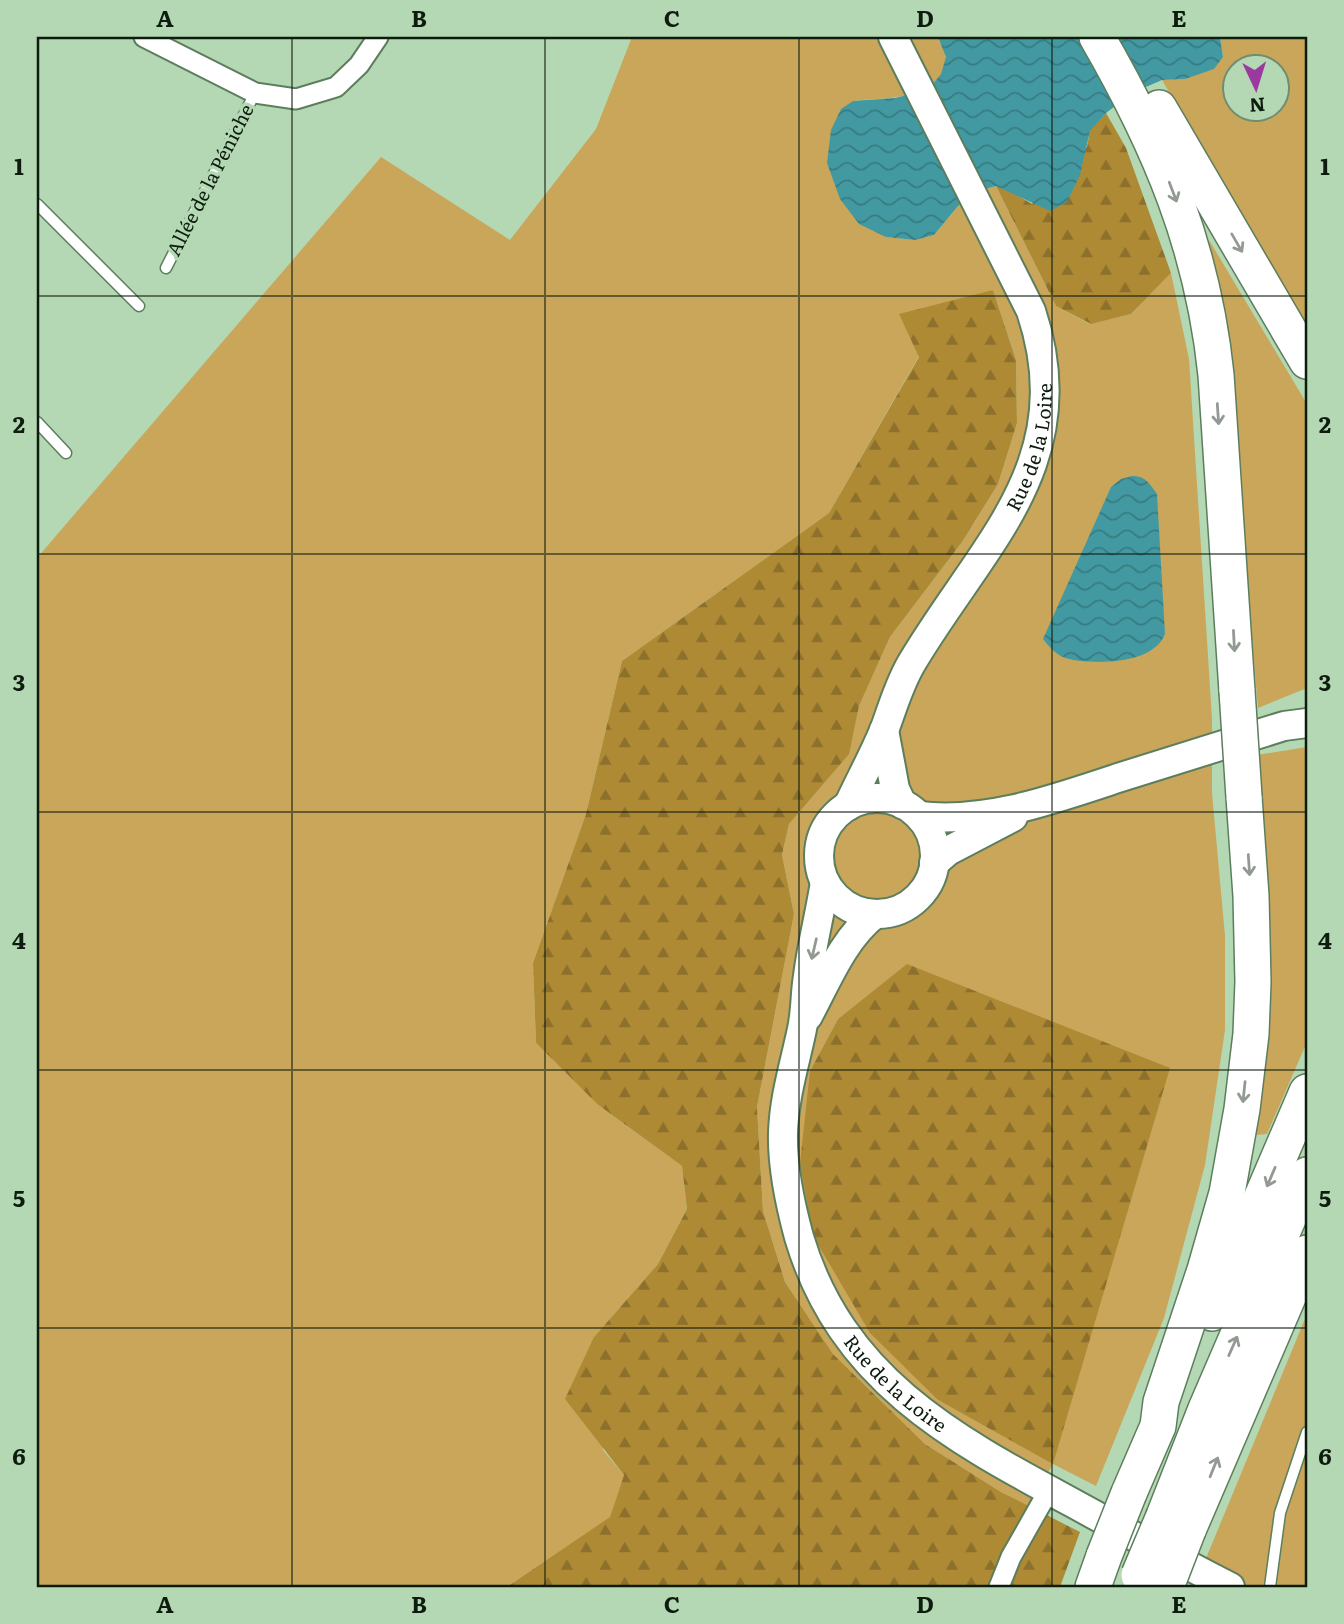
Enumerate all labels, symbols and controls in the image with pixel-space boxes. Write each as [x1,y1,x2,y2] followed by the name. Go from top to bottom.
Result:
[156,0,174,34] text: A
[411,0,427,34] text: B
[664,0,680,34] text: C
[916,0,934,34] text: D
[1171,0,1187,34] text: E
[1222,52,1292,122] north arrow
[1248,91,1266,120] text: N
[159,99,260,260] street label: Allée de la Péniche
[14,148,24,182] text: 1
[1320,148,1330,182] text: 1
[1168,180,1181,202] one-way arrow
[1231,232,1245,252] one-way arrow
[998,383,1058,516] street label: Rue de la Loire
[1212,402,1225,424] one-way arrow
[13,406,25,440] text: 2
[1319,406,1331,440] text: 2
[1227,629,1240,652] one-way arrow
[13,664,25,698] text: 3
[1319,664,1331,698] text: 3
[1243,853,1256,876] one-way arrow
[12,922,26,956] text: 4
[1318,922,1332,956] text: 4
[806,937,820,960] one-way arrow
[1237,1080,1250,1103] one-way arrow
[1264,1166,1277,1188] one-way arrow
[13,1180,25,1214] text: 5
[1319,1180,1331,1214] text: 5
[838,1328,953,1438] street label: Rue de la Loire
[1227,1336,1240,1357] one-way arrow
[12,1438,26,1472] text: 6
[1318,1438,1332,1472] text: 6
[1209,1457,1222,1479] one-way arrow
[156,1586,174,1620] text: A
[411,1586,427,1620] text: B
[664,1586,680,1620] text: C
[916,1586,934,1620] text: D
[1171,1586,1187,1620] text: E

